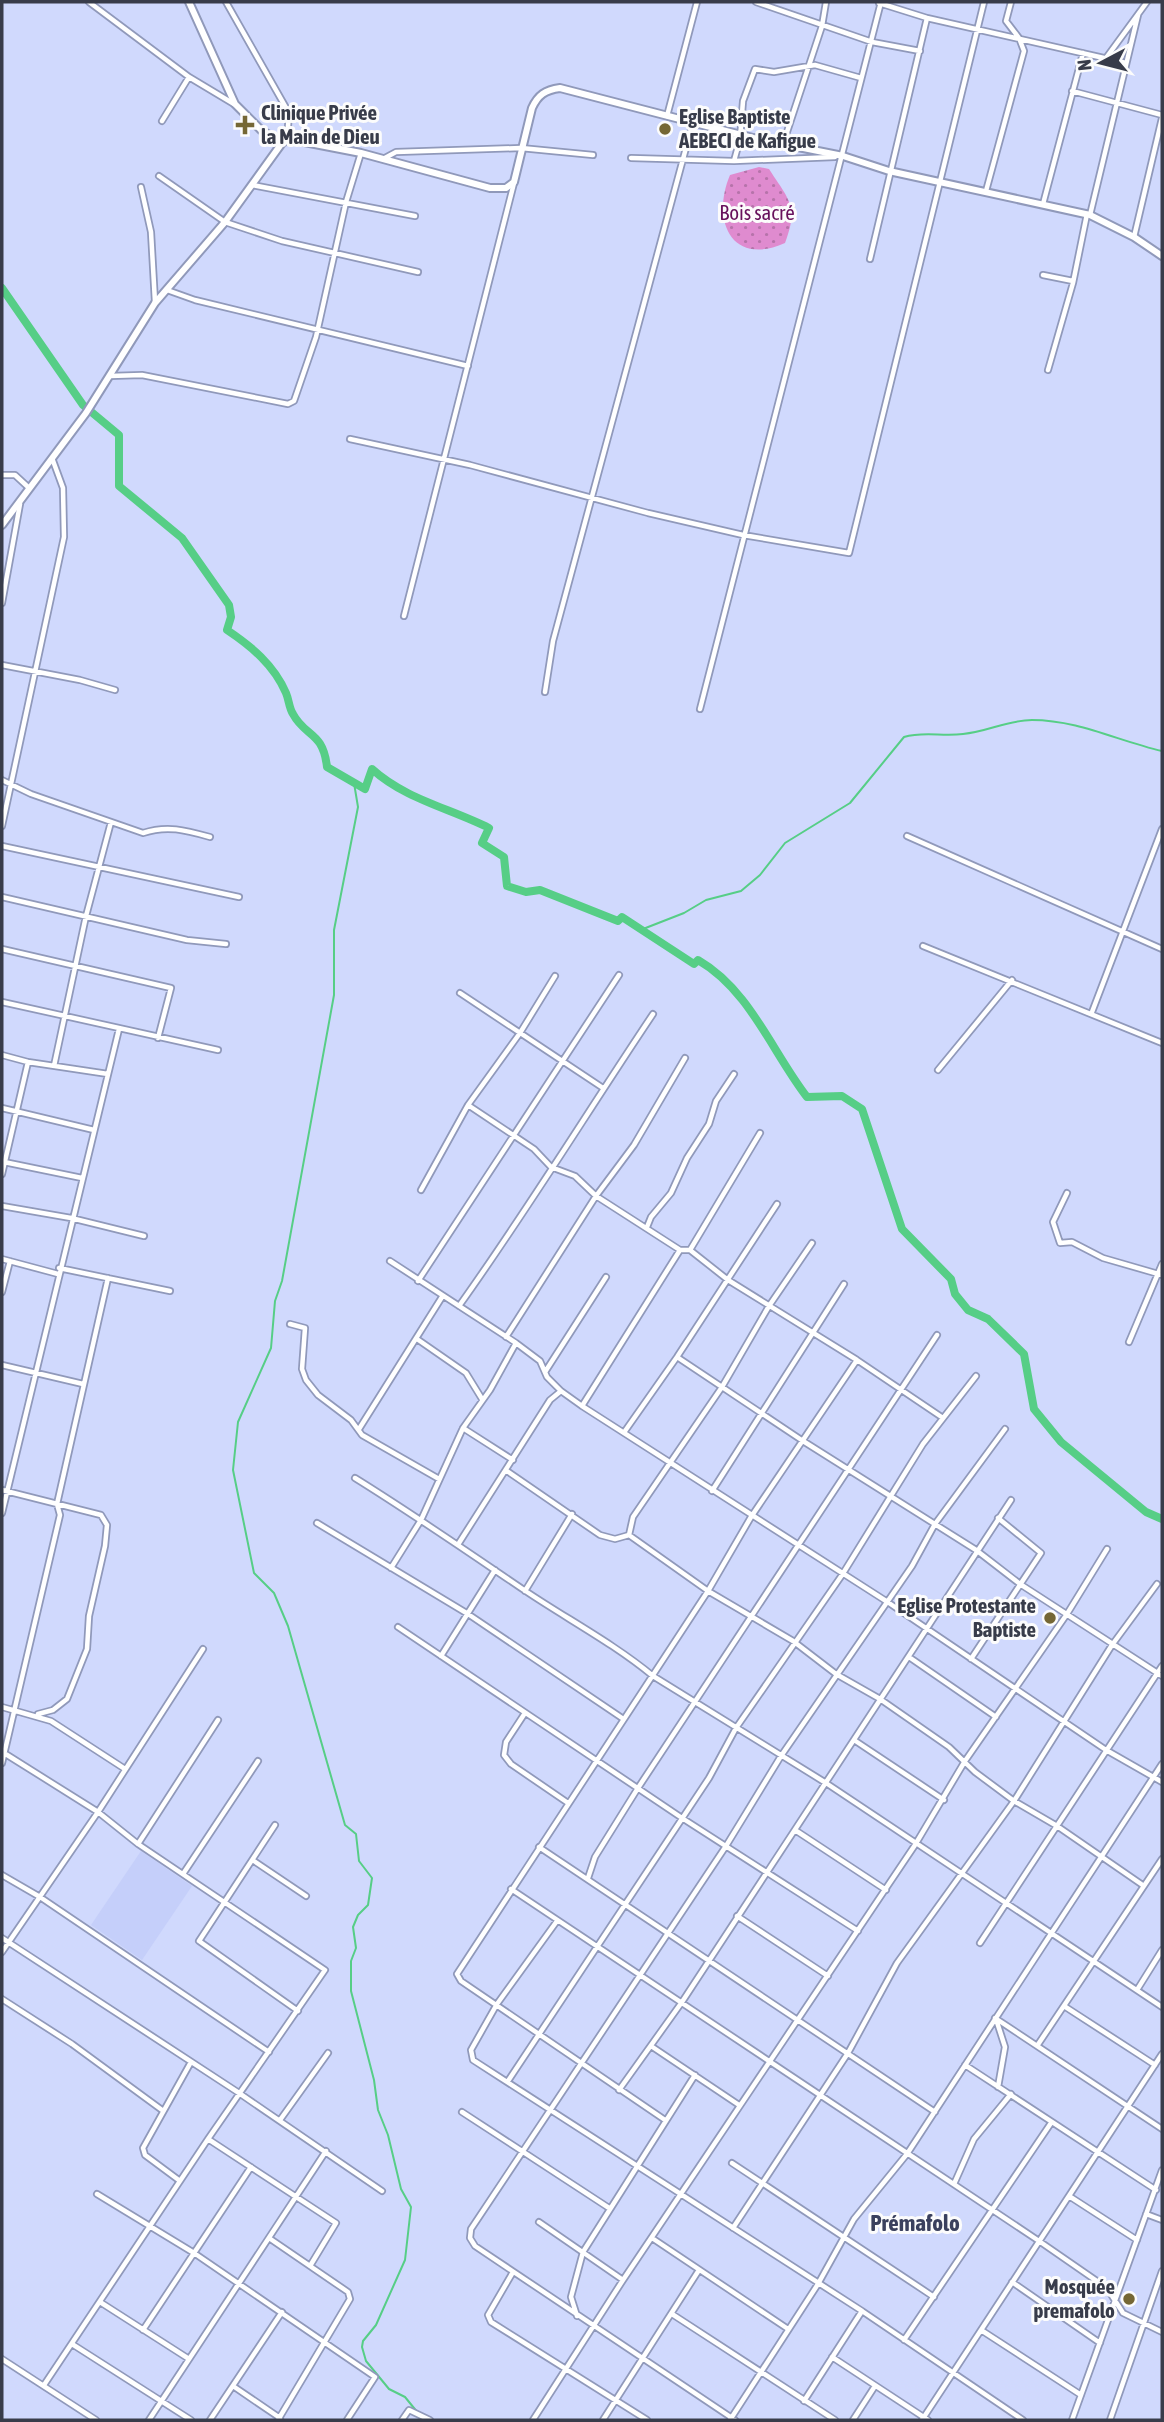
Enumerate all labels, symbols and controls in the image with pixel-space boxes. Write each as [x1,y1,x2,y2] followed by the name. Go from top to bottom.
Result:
[1066,28,1136,98] north arrow
[1073,58,1096,72] text: N
[261,100,380,148] place label: Clinique Privée la Main de Dieu
[678,104,816,152] place label: Eglise Baptiste AEBECI de Kafigue
[235,115,255,135] marker: Clinique Privée la Main de Dieu
[657,121,673,137] marker: Eglise Baptiste AEBECI de Kafigue
[719,200,795,224] park label: Bois sacré
[897,1593,1036,1641] place label: Eglise Protestante Baptiste
[1042,1610,1058,1626] marker: Eglise Protestante Baptiste
[870,2210,960,2236] district label: Prémafolo
[1034,2274,1115,2322] place label: Mosquée premafolo
[1121,2291,1137,2307] marker: Mosquée premafolo

